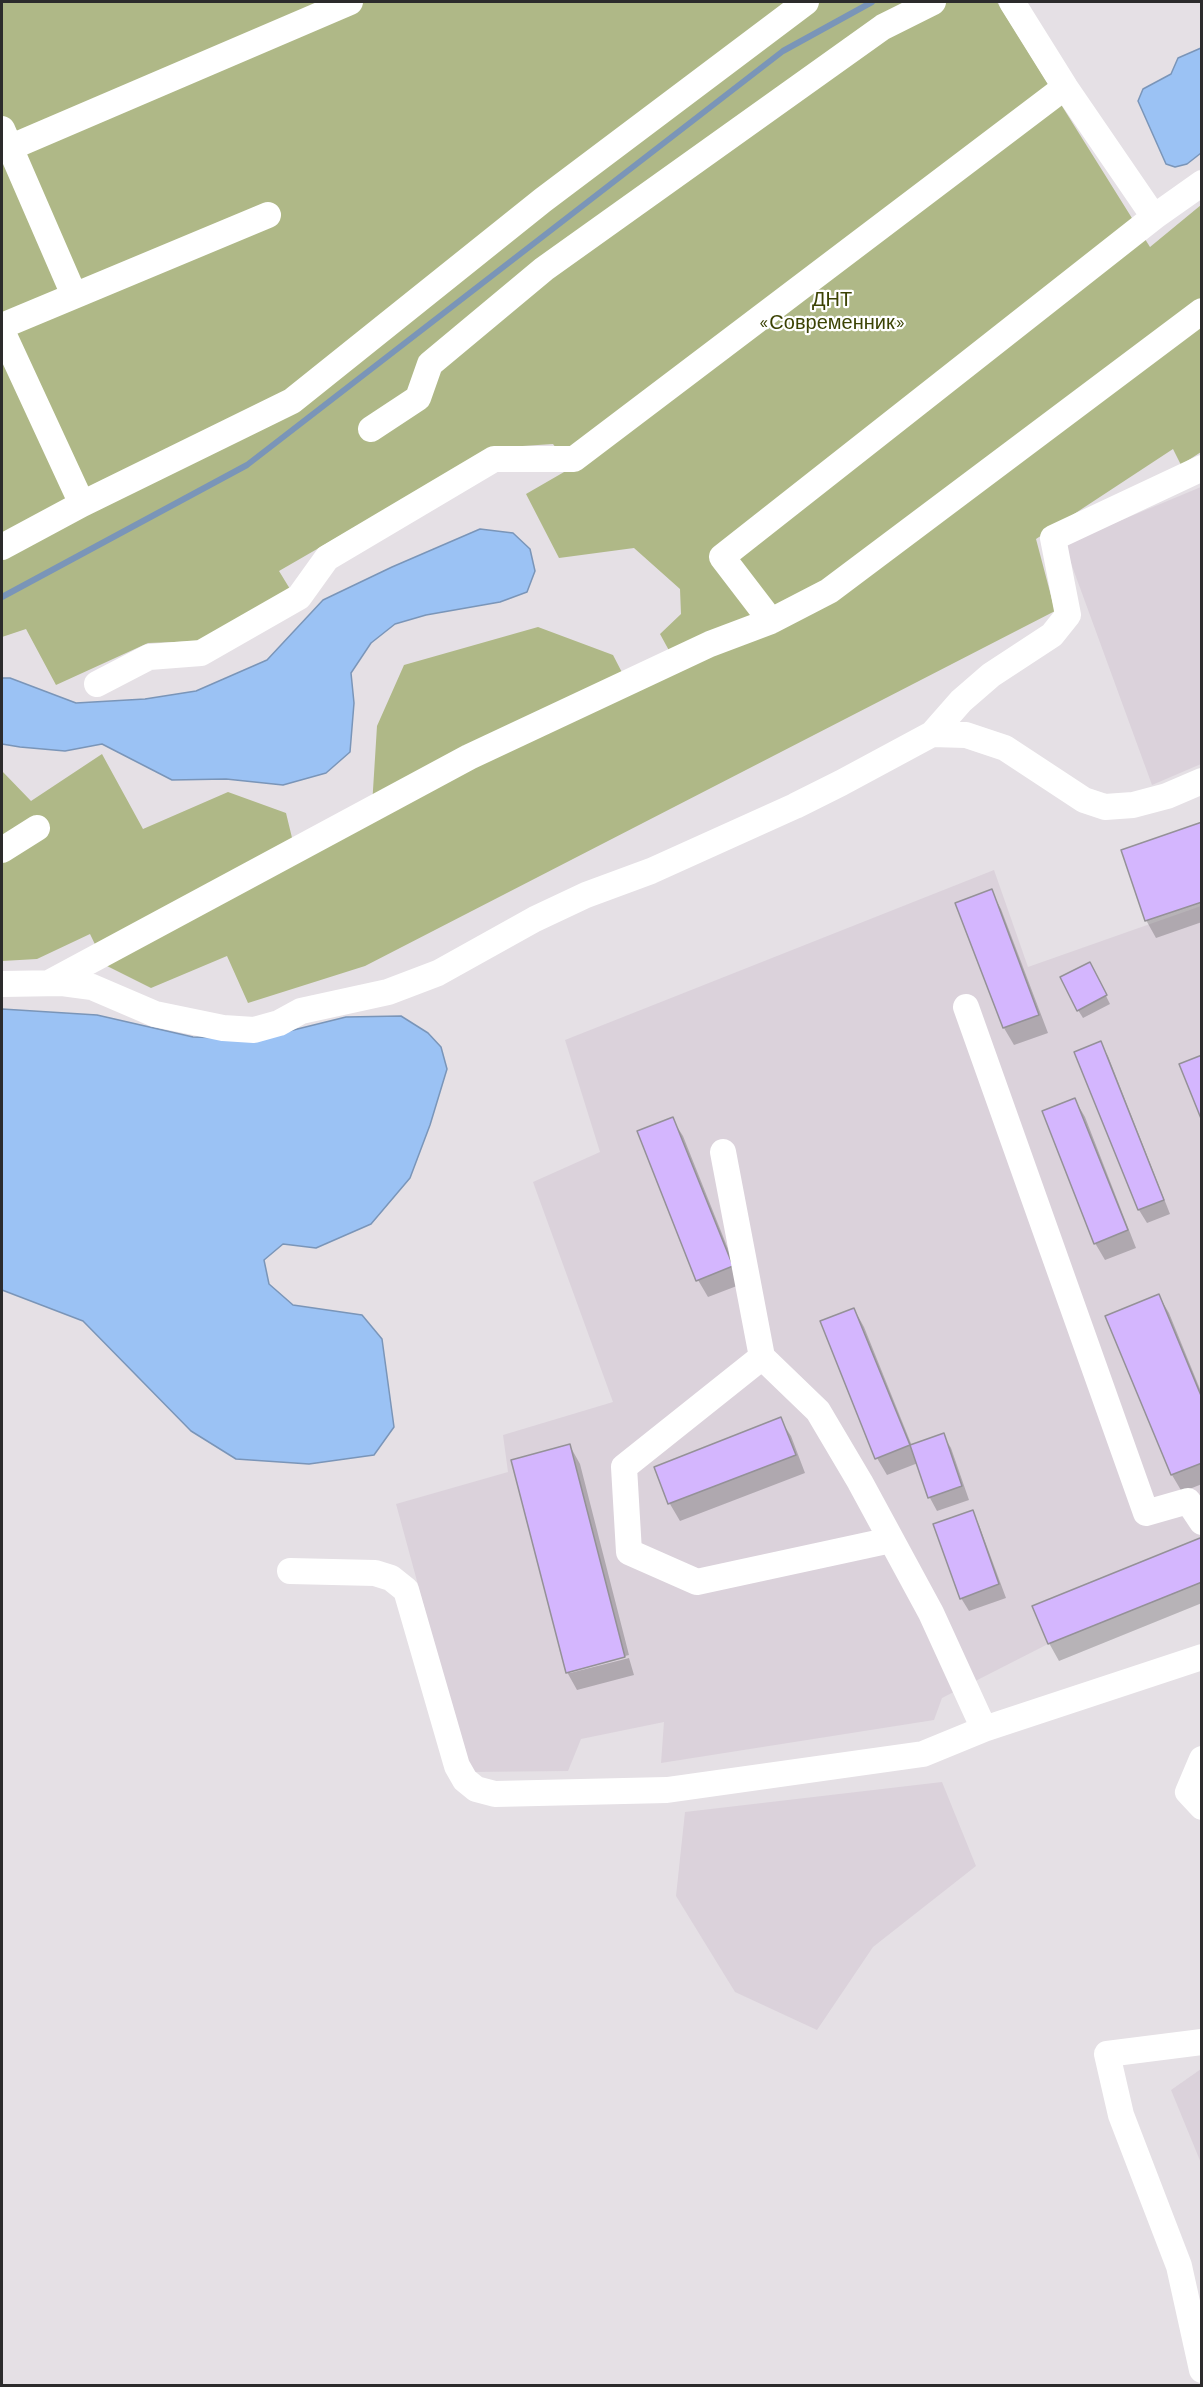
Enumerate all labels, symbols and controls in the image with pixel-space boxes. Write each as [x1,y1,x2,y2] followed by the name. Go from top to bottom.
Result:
[759,287,905,334] park label: ДНТ «Современник»

